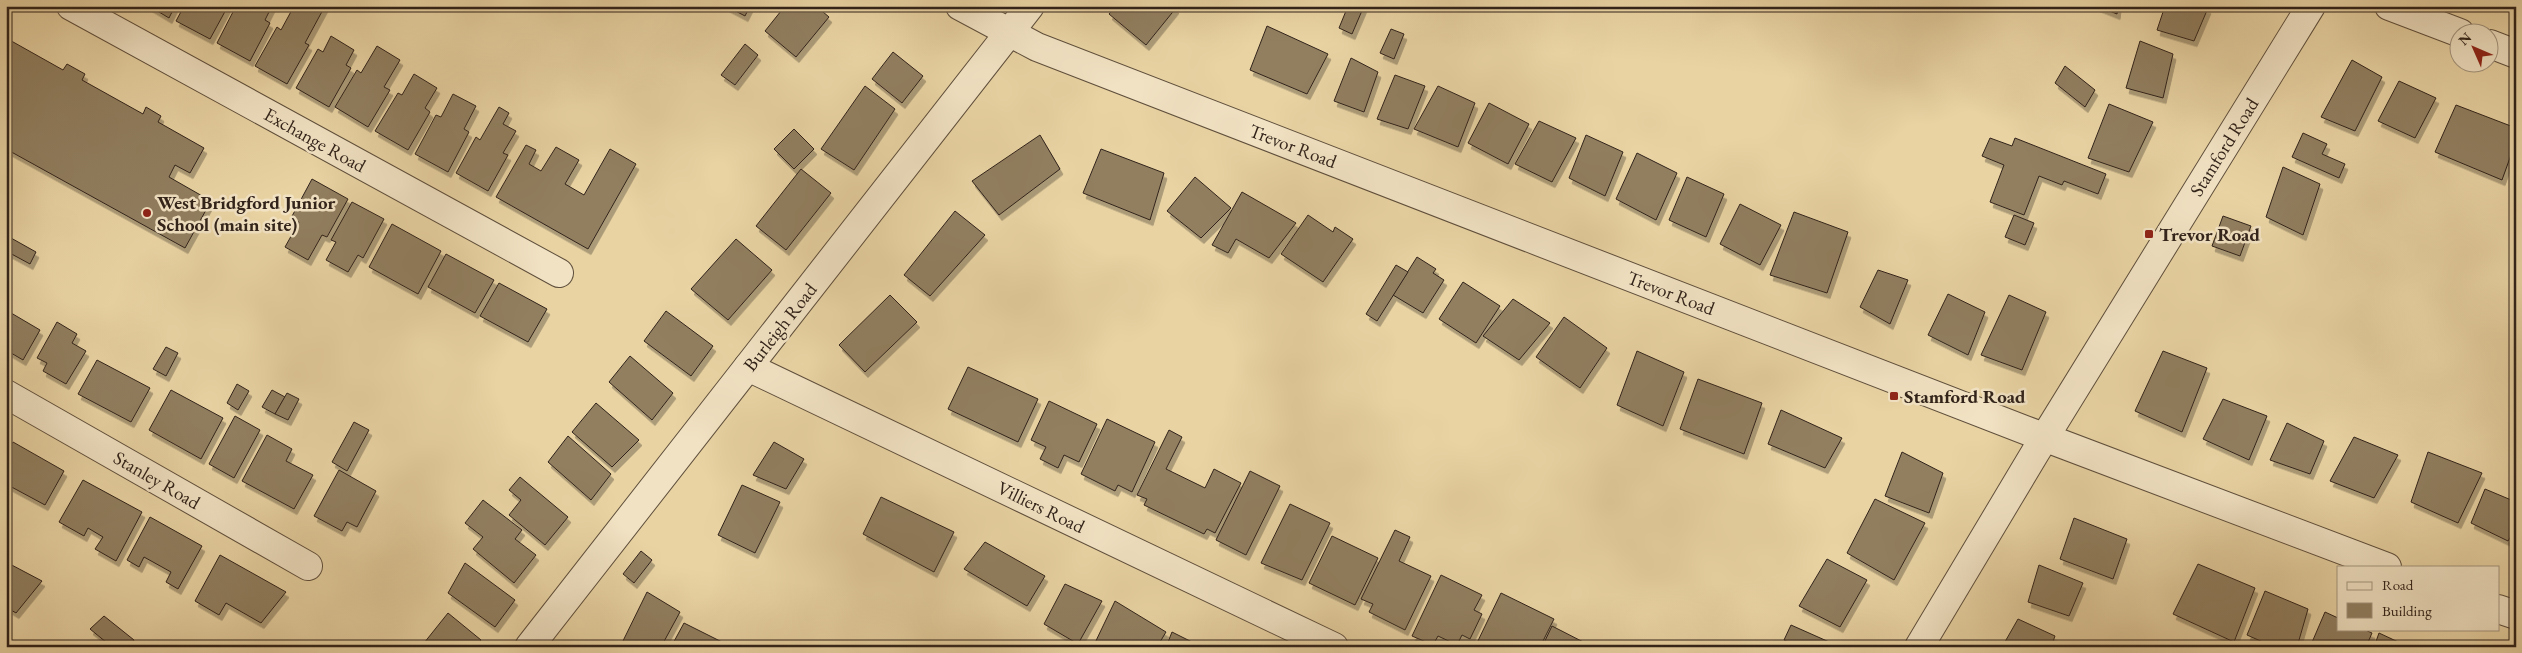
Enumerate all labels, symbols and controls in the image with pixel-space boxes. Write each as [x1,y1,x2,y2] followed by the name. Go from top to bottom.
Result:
[2450,22,2500,72] north arrow
[2454,28,2476,49] text: N
[2184,93,2264,201] street label: Stamford Road
[260,102,371,178] street label: Exchange Road
[1246,118,1341,174] street label: Trevor Road
[157,190,335,237] place label: West Bridgford Junior School (main site)
[141,207,153,219] marker: West Bridgford Junior School (main site)
[2159,222,2260,247] place label: Trevor Road
[2143,228,2155,240] marker: Trevor Road
[1624,265,1719,321] street label: Trevor Road
[738,277,823,376] street label: Burleigh Road
[1904,384,2026,409] place label: Stamford Road
[1888,390,1900,402] marker: Stamford Road
[109,445,205,515] street label: Stanley Road
[993,475,1089,539] street label: Villiers Road
[2337,566,2500,630] legend
[2382,575,2414,594] text: Road
[2382,601,2432,620] text: Building

